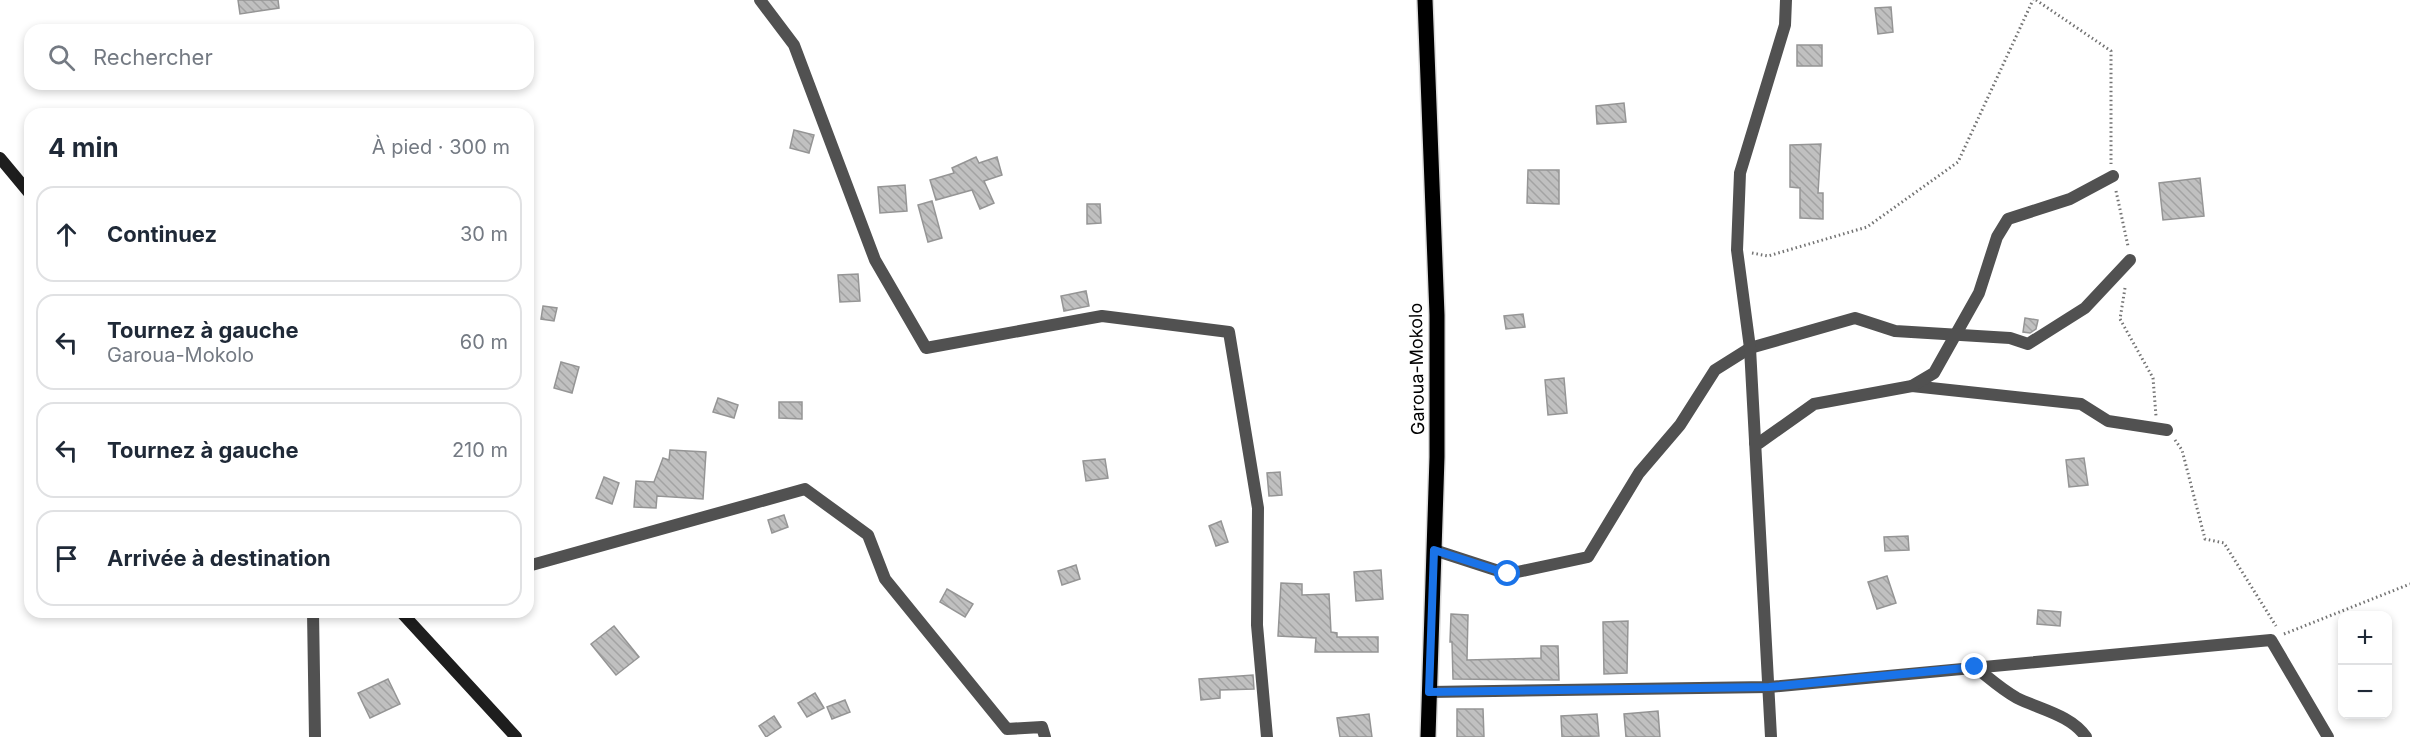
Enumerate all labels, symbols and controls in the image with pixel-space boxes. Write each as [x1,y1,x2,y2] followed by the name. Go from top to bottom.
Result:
[24,24,534,90] search box
[45,41,78,74] icon: search
[93,44,213,70] text: Rechercher
[48,132,119,163] text: 4 min
[372,135,510,159] text: À pied · 300 m
[50,218,83,251] icon: ahead
[107,221,217,247] text: Continuez
[460,222,508,246] text: 30 m
[1405,303,1428,435] street label: Garoua-Mokolo
[107,317,299,343] text: Tournez à gauche
[50,326,83,359] icon: left
[460,330,508,354] text: 60 m
[107,343,254,367] text: Garoua-Mokolo
[50,434,83,467] icon: left
[107,437,299,463] text: Tournez à gauche
[452,438,508,462] text: 210 m
[50,542,83,575] icon: arrive
[107,545,331,571] text: Arrivée à destination
[1494,560,1520,586] route start
[2338,611,2392,719] map controls
[2338,611,2392,665] button: +
[1961,653,1987,679] route end
[2338,665,2392,719] button: −

